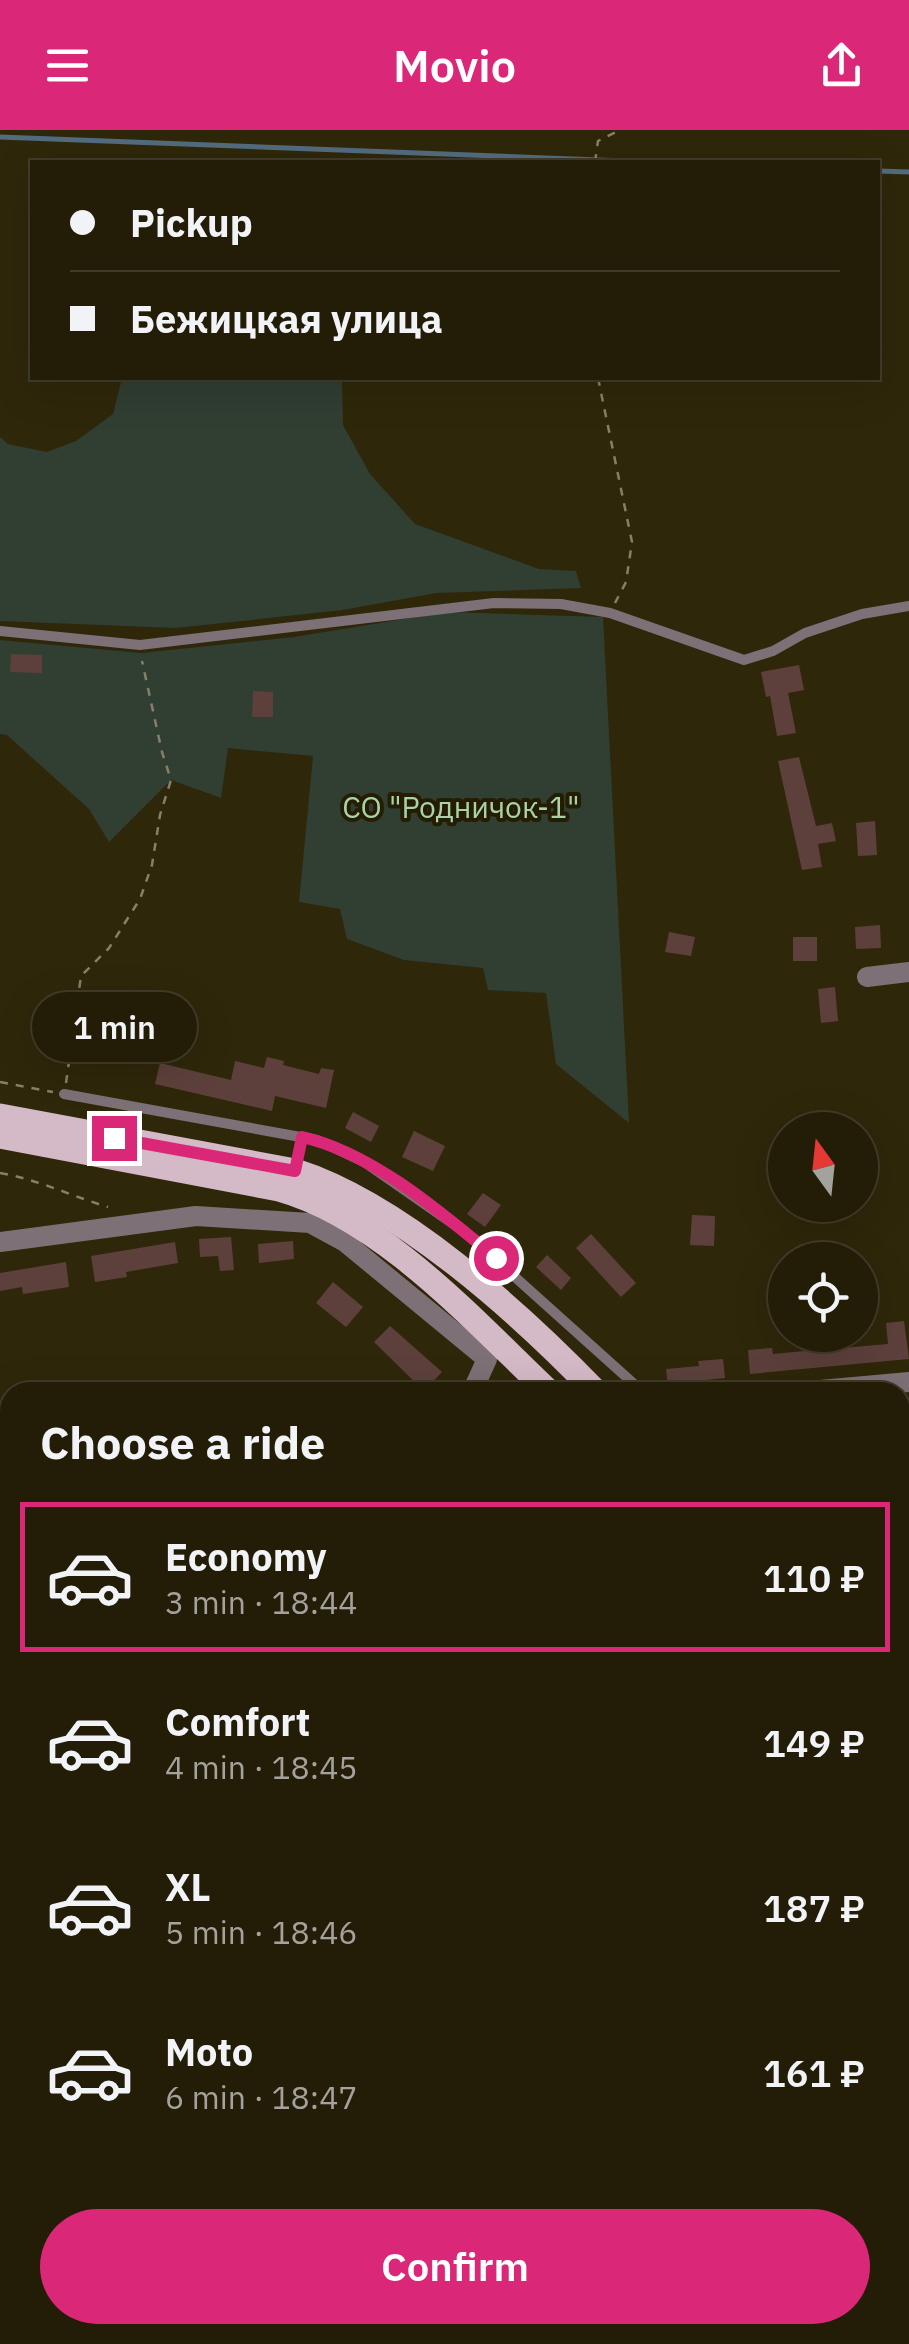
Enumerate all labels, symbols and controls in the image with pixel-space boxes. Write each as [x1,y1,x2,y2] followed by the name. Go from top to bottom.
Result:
[393,36,516,94] text: Movio
[40,38,95,93] icon: menu
[814,38,869,93] icon: share
[130,198,253,247] text: Pickup
[130,294,443,343] text: Бежицкая улица
[342,787,580,826] park label: СО "Родничок-1"
[32,993,196,1063] callout: 1 min
[73,1006,156,1048] text: 1 min
[768,1112,878,1222] north arrow
[768,1112,878,1352] map controls
[92,1116,137,1161] route end
[474,1236,519,1281] route start
[768,1242,878,1352] button: locate
[40,1413,325,1471] text: Choose a ride
[45,1532,135,1622] icon: car
[165,1532,327,1581] text: Economy
[763,1553,865,1602] text: 110 ₽
[165,1581,358,1623] text: 3 min · 18:44
[45,1697,135,1787] icon: car
[165,1697,310,1746] text: Comfort
[763,1718,865,1767] text: 149 ₽
[165,1746,358,1788] text: 4 min · 18:45
[45,1862,135,1952] icon: car
[165,1862,211,1911] text: XL
[763,1883,865,1932] text: 187 ₽
[165,1911,358,1953] text: 5 min · 18:46
[45,2027,135,2117] icon: car
[165,2027,253,2076] text: Moto
[763,2048,865,2097] text: 161 ₽
[165,2076,358,2118] text: 6 min · 18:47
[40,2209,870,2324] button: Confirm

